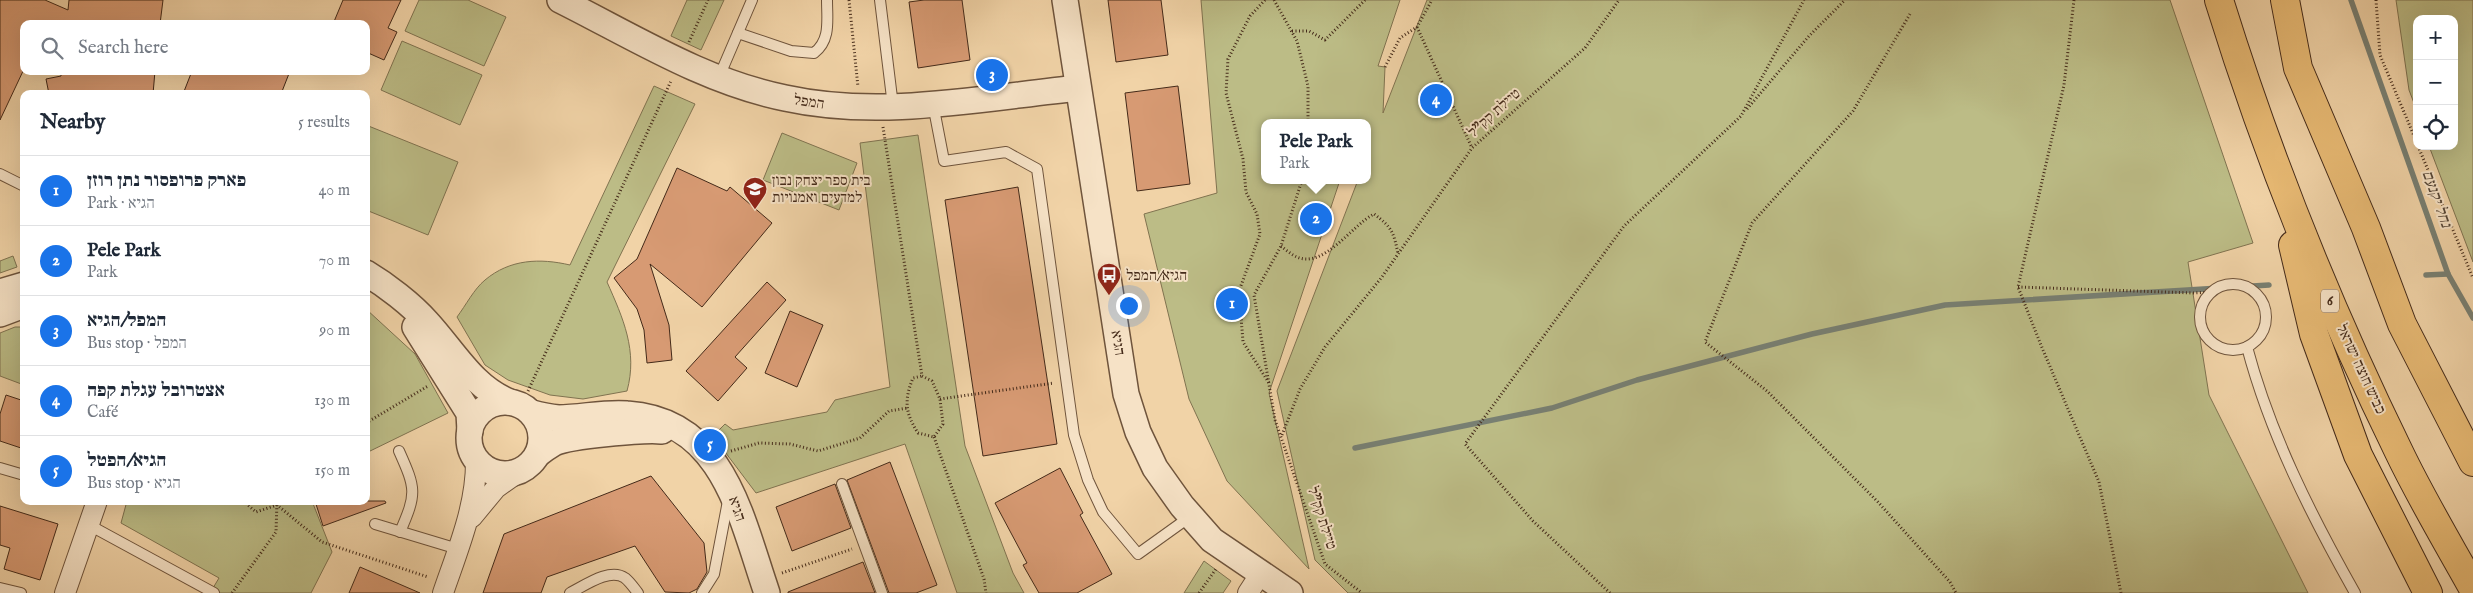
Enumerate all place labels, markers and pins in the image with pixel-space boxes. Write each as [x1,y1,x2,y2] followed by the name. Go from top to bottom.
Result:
[976,56,1008,94] pin: 3
[1420,81,1452,119] pin: 4
[772,171,871,207] place label: בית ספר יצחק נבון למדעים ואמנויות
[742,176,768,210] school or university icon: בית ספר יצחק נבון למדעים ואמנויות
[1300,200,1332,238] pin: 2
[1096,262,1122,296] bus stop icon: הגיא/המפל
[1126,266,1187,285] place label: הגיא/המפל
[1216,285,1248,323] pin: 1
[694,426,726,464] pin: 5

